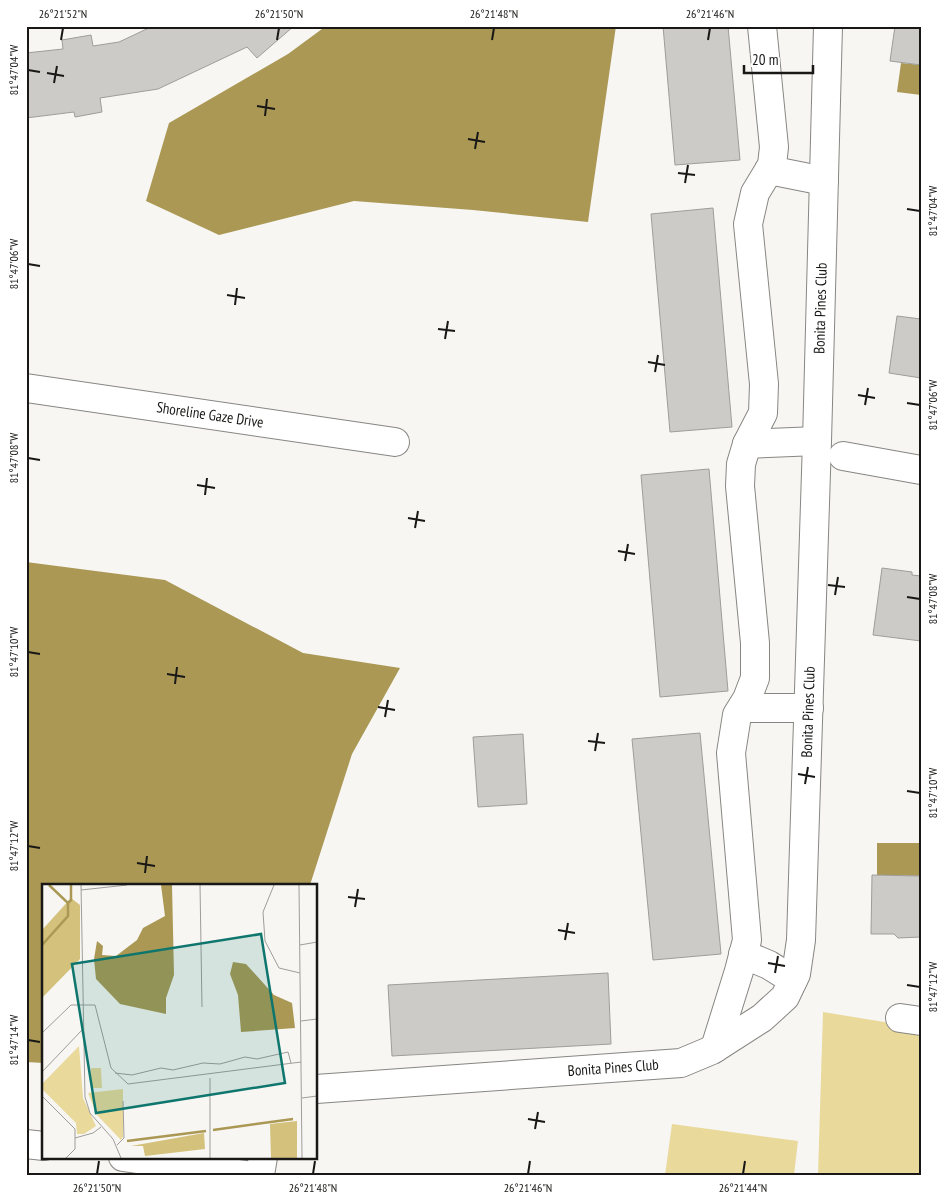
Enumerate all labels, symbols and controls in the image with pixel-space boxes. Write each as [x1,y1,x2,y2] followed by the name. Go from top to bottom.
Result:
[39,6,87,21] text: 26°21'52"N
[255,6,303,21] text: 26°21'50"N
[470,6,518,21] text: 26°21'48"N
[686,6,734,21] text: 26°21'46"N
[744,42,813,74] scale bar
[6,45,21,95] text: 81°47'04"W
[752,50,778,69] text: 20 m
[925,186,940,236] text: 81°47'04"W
[6,239,21,289] text: 81°47'06"W
[809,262,831,354] street label: Bonita Pines Club
[925,380,940,430] text: 81°47'06"W
[155,397,265,432] street label: Shoreline Gaze Drive
[6,433,21,483] text: 81°47'08"W
[925,574,940,624] text: 81°47'08"W
[6,627,21,677] text: 81°47'10"W
[797,666,819,758] street label: Bonita Pines Club
[925,768,940,818] text: 81°47'10"W
[6,821,21,871] text: 81°47'12"W
[42,884,318,1158] inset map
[925,962,940,1012] text: 81°47'12"W
[6,1015,21,1065] text: 81°47'14"W
[567,1055,659,1080] street label: Bonita Pines Club
[73,1180,121,1195] text: 26°21'50"N
[289,1180,337,1195] text: 26°21'48"N
[504,1180,552,1195] text: 26°21'46"N
[719,1180,767,1195] text: 26°21'44"N

